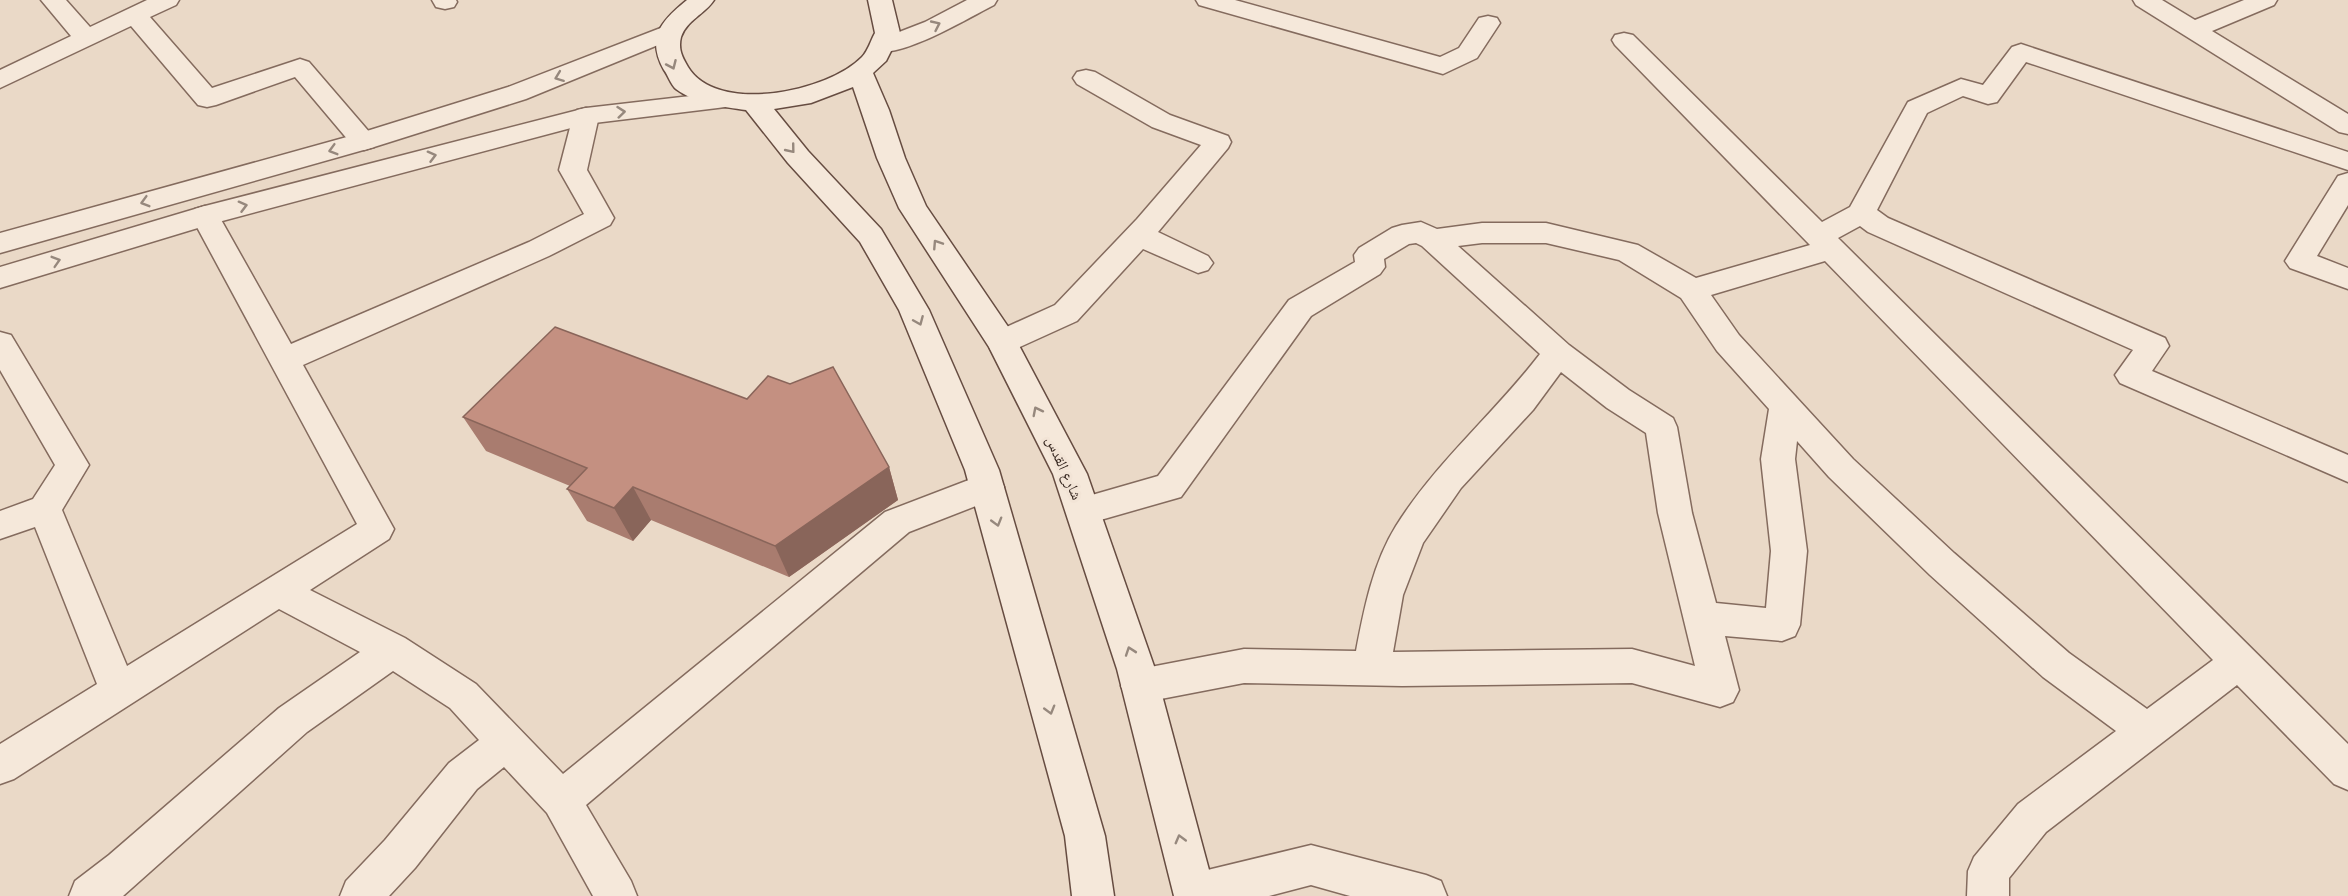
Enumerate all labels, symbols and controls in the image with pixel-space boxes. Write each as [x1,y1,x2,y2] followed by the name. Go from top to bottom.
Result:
[930,21,941,33] one-way arrow
[665,58,677,69] one-way arrow
[554,70,565,83] one-way arrow
[617,106,626,119] one-way arrow
[784,142,795,153] one-way arrow
[328,143,339,155] one-way arrow
[426,150,436,163] one-way arrow
[141,195,151,208] one-way arrow
[237,201,248,213] one-way arrow
[933,240,944,251] one-way arrow
[50,256,61,268] one-way arrow
[912,315,924,326] one-way arrow
[1033,406,1045,417] one-way arrow
[1041,433,1087,503] street label: شارع القدس
[990,517,1002,527] one-way arrow
[1124,646,1137,657] one-way arrow
[1043,704,1055,715] one-way arrow
[1175,835,1188,845] one-way arrow

